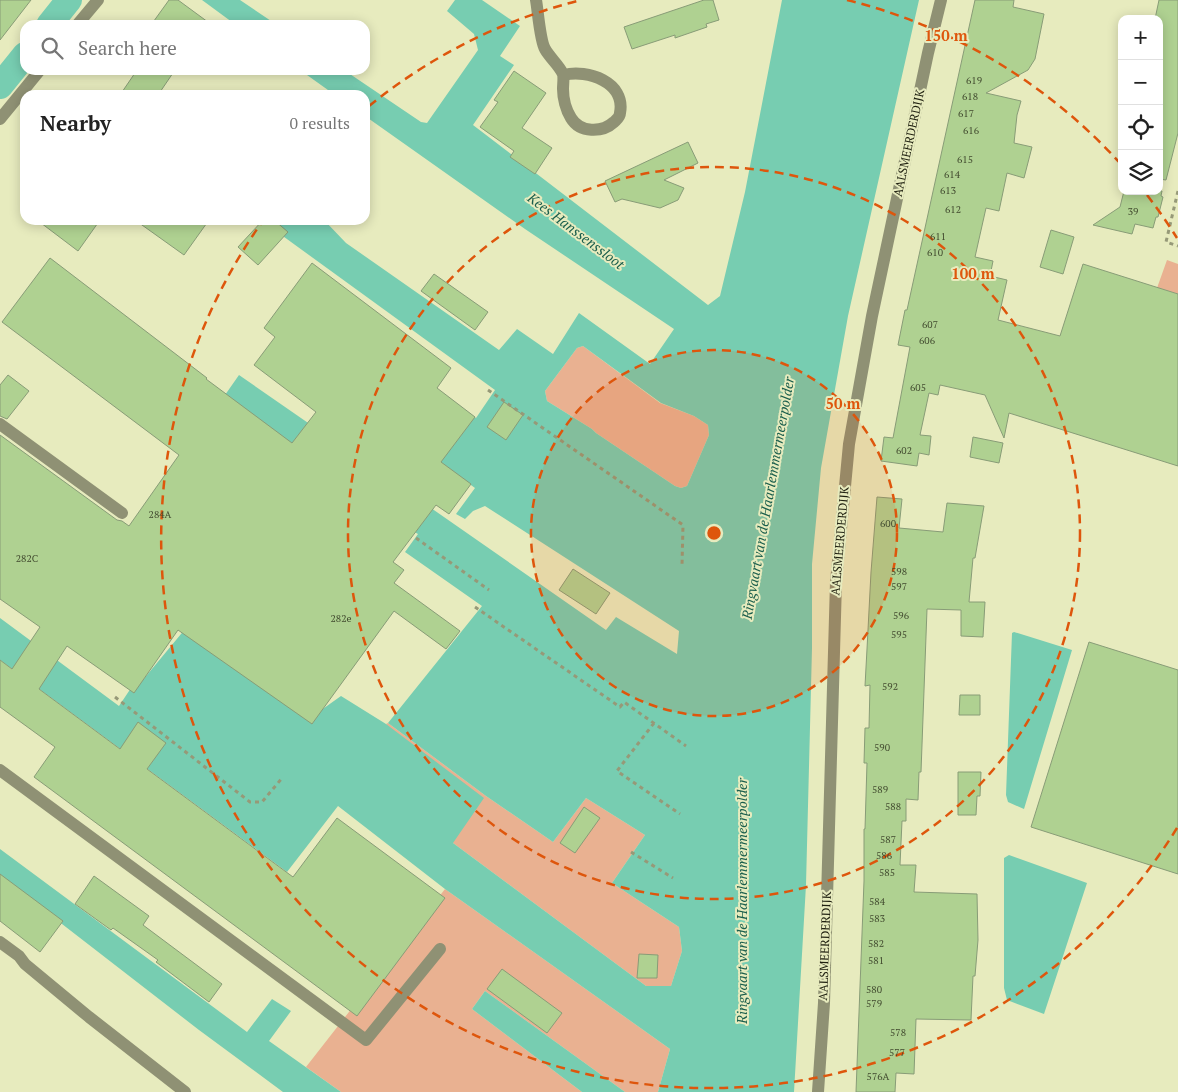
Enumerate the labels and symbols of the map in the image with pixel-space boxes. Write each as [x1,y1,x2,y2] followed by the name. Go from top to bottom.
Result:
[924,25,968,45] text: 150 m
[966,74,982,87] house number: 619
[890,88,927,198] street label: AALSMEERDERDIJK
[962,90,978,103] house number: 618
[958,107,974,120] house number: 617
[963,124,980,137] house number: 616
[957,153,973,166] house number: 615
[944,168,961,181] house number: 614
[940,184,956,197] house number: 613
[523,187,629,273] water label: Kees Hanssenssloot
[945,203,961,216] house number: 612
[1128,205,1138,218] house number: 39
[930,230,946,243] house number: 611
[927,246,943,259] house number: 610
[951,263,995,283] text: 100 m
[922,318,938,331] house number: 607
[919,334,936,347] house number: 606
[737,375,798,622] water label: Ringvaart van de Haarlemmermeerpolder
[910,381,926,394] house number: 605
[826,393,861,413] text: 50 m
[896,444,912,457] house number: 602
[827,486,852,596] street label: AALSMEERDERDIJK
[149,508,172,521] house number: 284A
[880,517,896,530] house number: 600
[705,524,723,542] centre of rings
[16,552,38,565] house number: 282C
[891,565,907,578] house number: 598
[891,580,907,593] house number: 597
[893,609,910,622] house number: 596
[330,612,352,625] house number: 282e
[891,628,907,641] house number: 595
[882,680,898,693] house number: 592
[874,741,890,754] house number: 590
[732,778,751,1025] water label: Ringvaart van de Haarlemmermeerpolder
[872,783,888,796] house number: 589
[885,800,901,813] house number: 588
[880,833,896,846] house number: 587
[876,849,893,862] house number: 586
[879,866,895,879] house number: 585
[815,891,834,1001] street label: AALSMEERDERDIJK
[869,895,886,908] house number: 584
[869,912,885,925] house number: 583
[868,937,884,950] house number: 582
[868,954,884,967] house number: 581
[866,983,882,996] house number: 580
[866,997,882,1010] house number: 579
[890,1026,906,1039] house number: 578
[889,1046,905,1059] house number: 577
[867,1070,890,1083] house number: 576A

